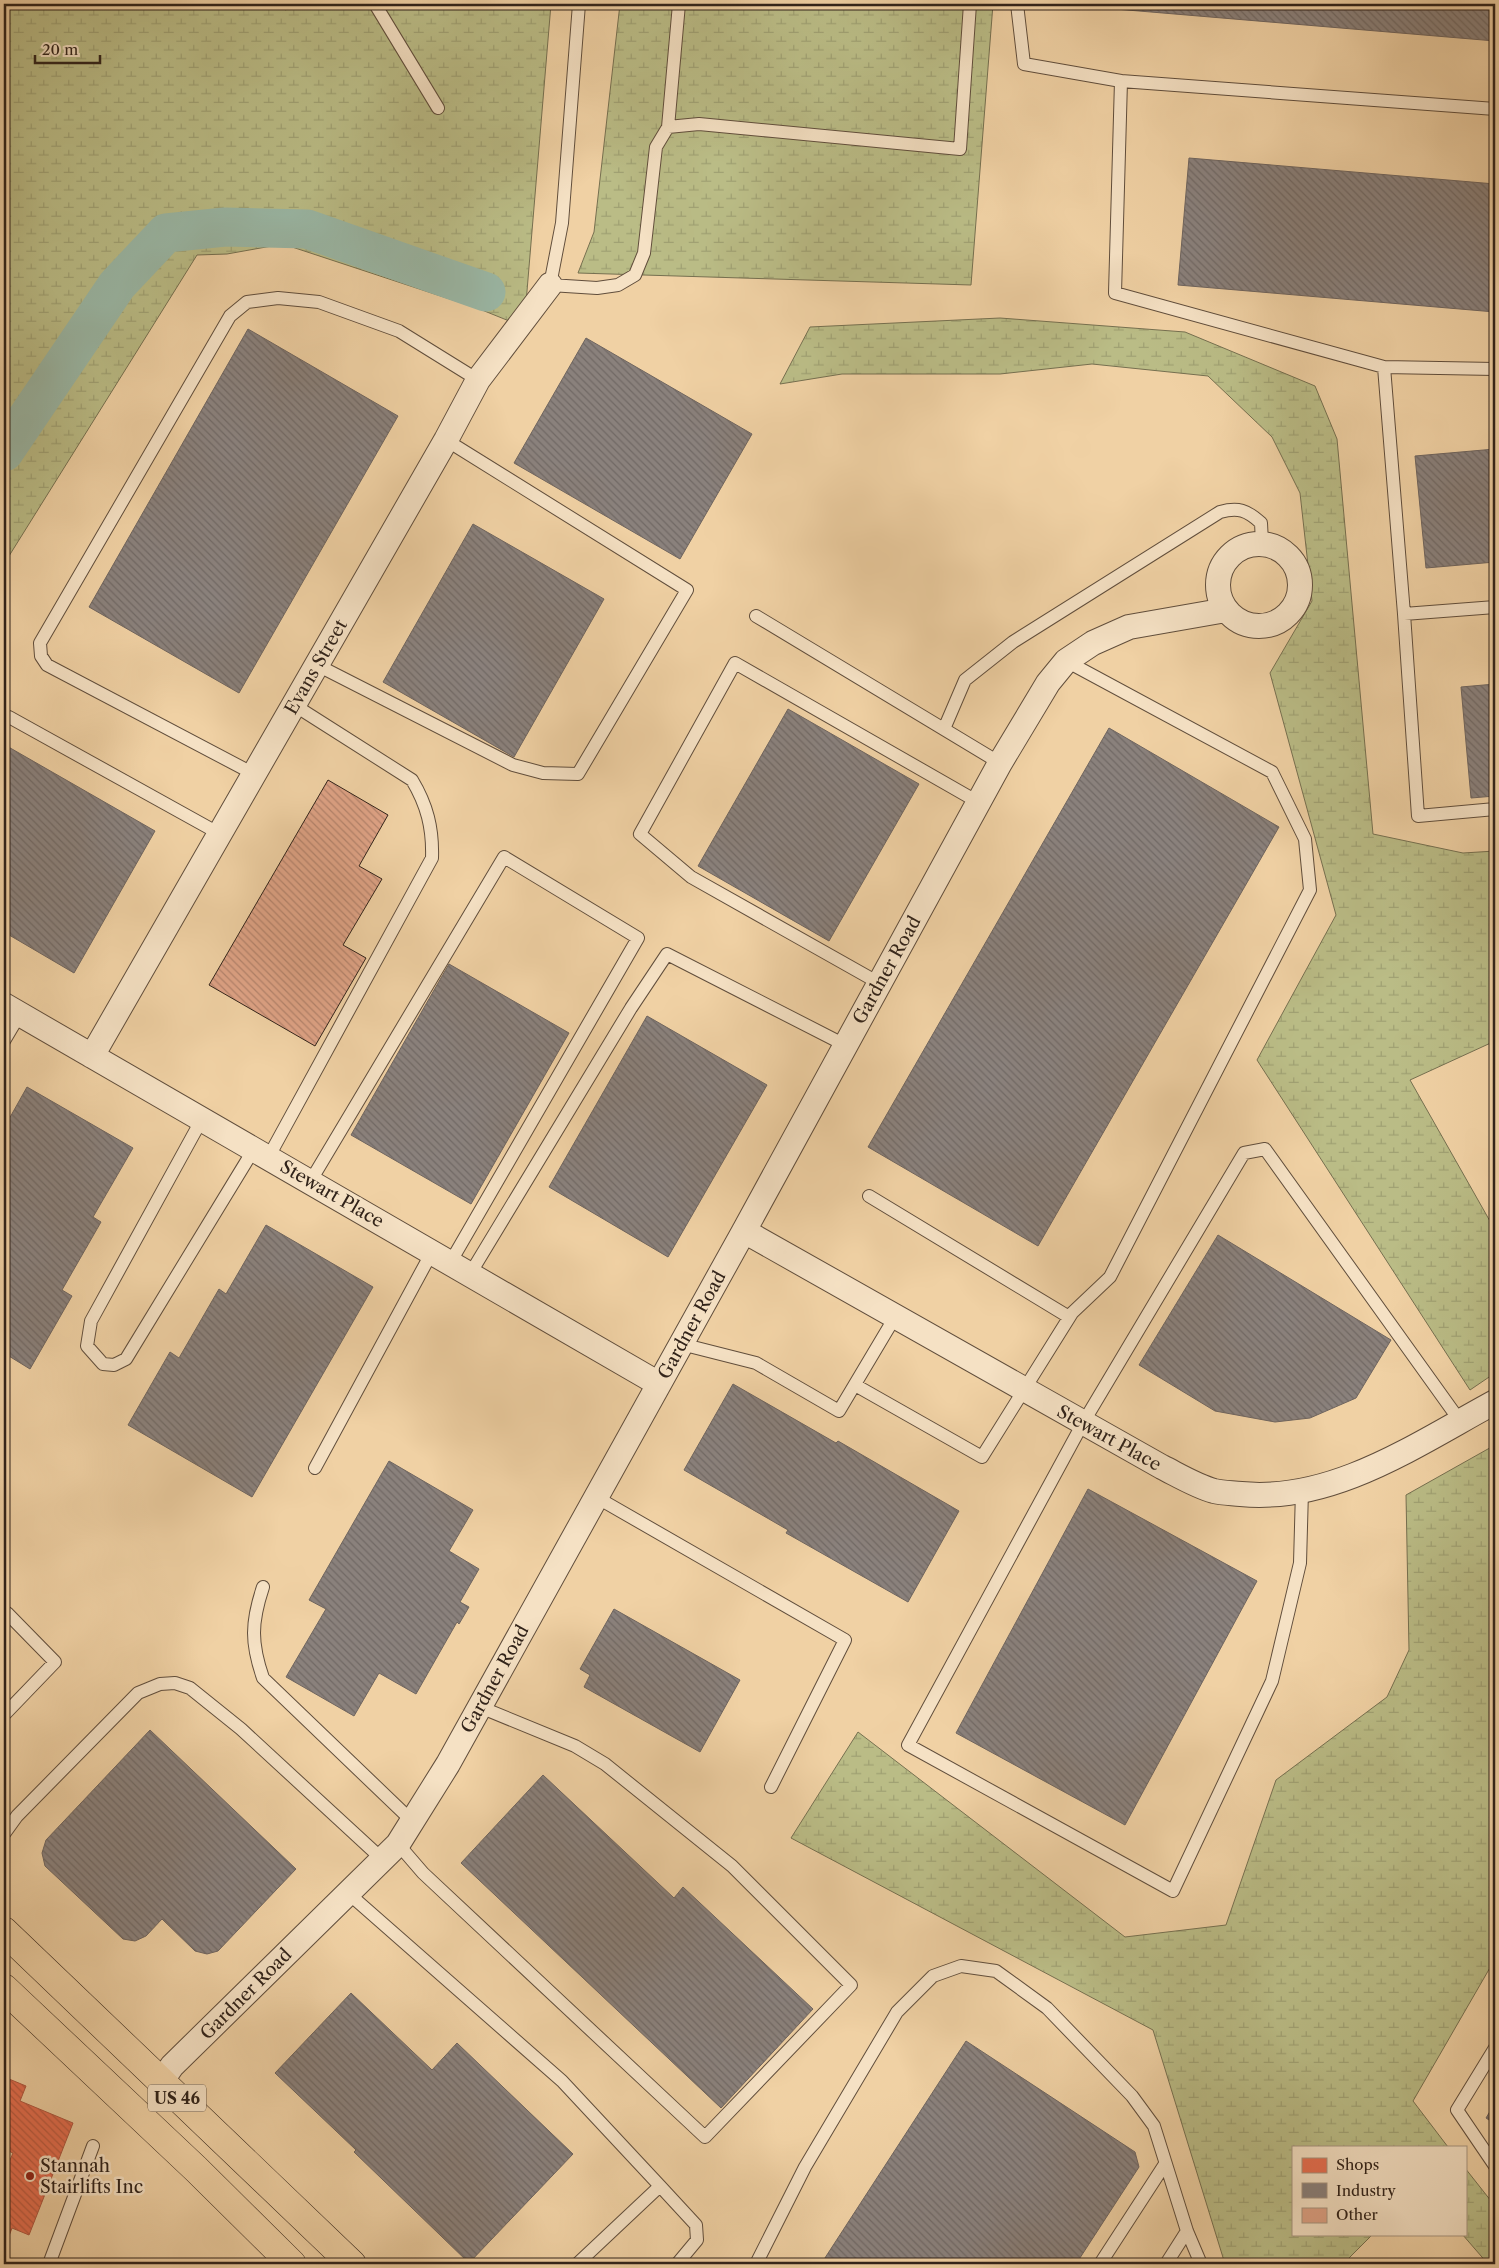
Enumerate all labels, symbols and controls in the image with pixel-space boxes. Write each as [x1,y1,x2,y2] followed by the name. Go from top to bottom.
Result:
[35,32,100,64] scale bar
[42,40,78,59] text: 20 m
[280,615,352,718] street label: Evans Street
[848,912,926,1028] street label: Gardner Road
[276,1156,388,1232] street label: Stewart Place
[653,1267,731,1383] street label: Gardner Road
[1053,1400,1165,1476] street label: Stewart Place
[456,1621,534,1737] street label: Gardner Road
[196,1944,296,2044] street label: Gardner Road
[148,2084,206,2112] road number: US 46
[1292,2146,1466,2236] legend
[40,2155,143,2198] place label: Stannah Stairlifts Inc
[1336,2155,1379,2174] text: Shops
[24,2170,36,2182] marker: Stannah Stairlifts Inc
[1336,2181,1396,2200] text: Industry
[1336,2205,1379,2224] text: Other

